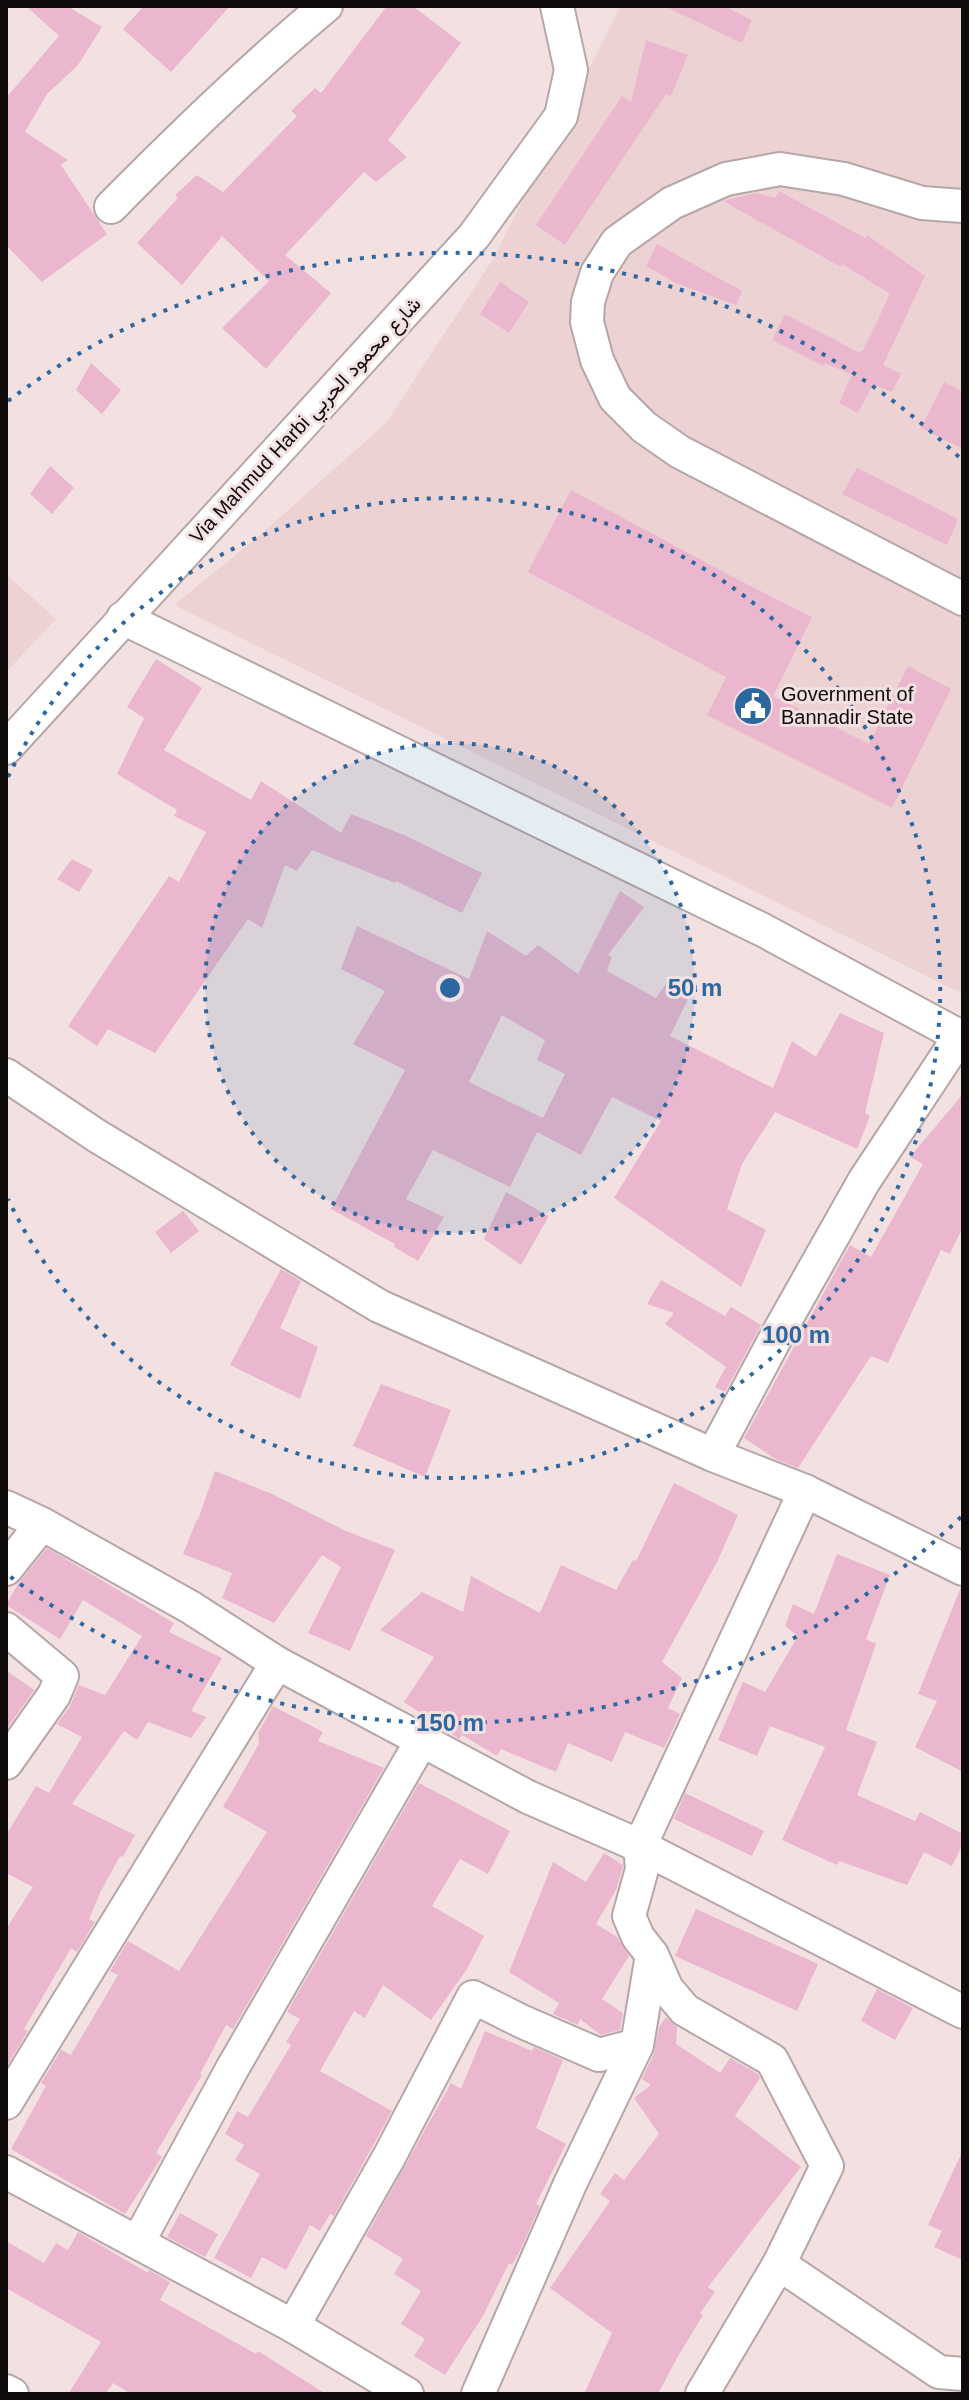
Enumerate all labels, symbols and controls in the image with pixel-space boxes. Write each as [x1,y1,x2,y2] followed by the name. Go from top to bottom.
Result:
[185,292,429,552] street label: Via Mahmud Harbi شارع محمود الحربي
[781,683,914,728] place label: Government of Bannadir State
[732,685,774,727] public building icon: Government of Bannadir State
[436,974,464,1002] centre of rings
[668,974,722,1001] text: 50 m
[762,1321,830,1348] text: 100 m
[416,1709,484,1736] text: 150 m

